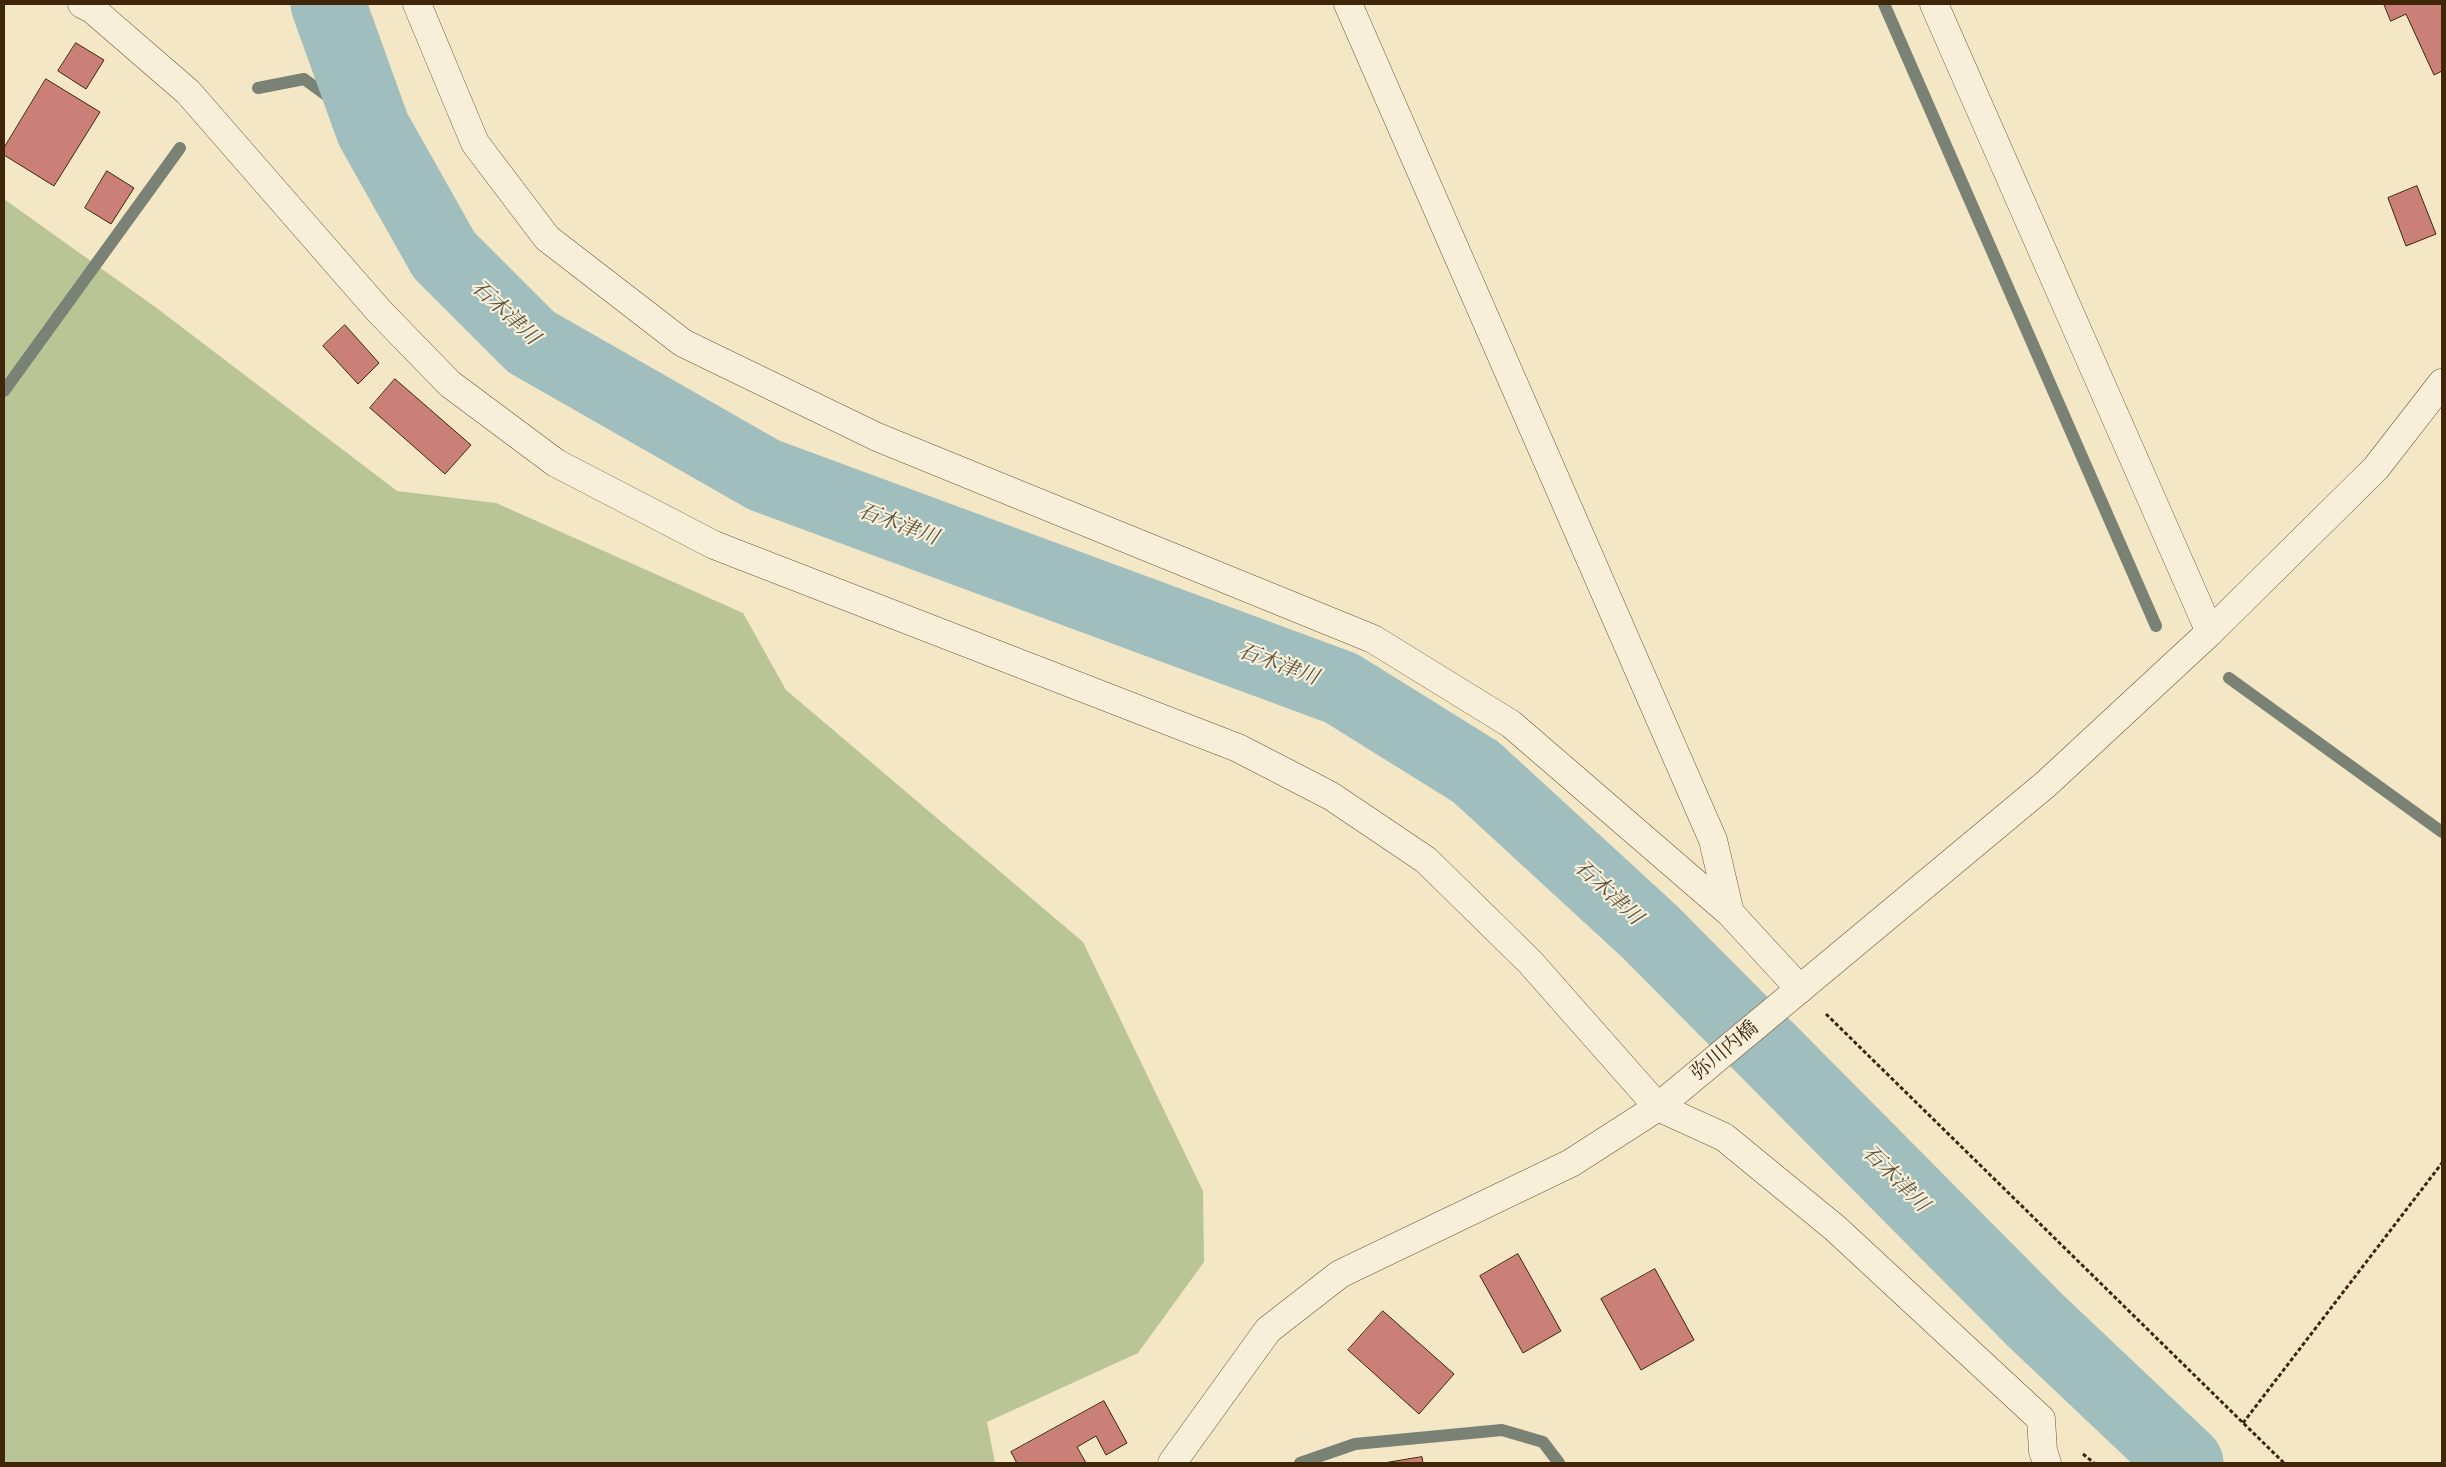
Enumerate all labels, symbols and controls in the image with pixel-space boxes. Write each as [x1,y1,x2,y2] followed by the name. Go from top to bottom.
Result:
[466,275,544,351] water label: 石木津川
[854,499,942,551] water label: 石木津川
[1234,639,1322,691] water label: 石木津川
[1569,855,1647,931] water label: 石木津川
[1687,1016,1763,1086] street label: 弥川内橋
[1856,1140,1934,1218] water label: 石木津川

